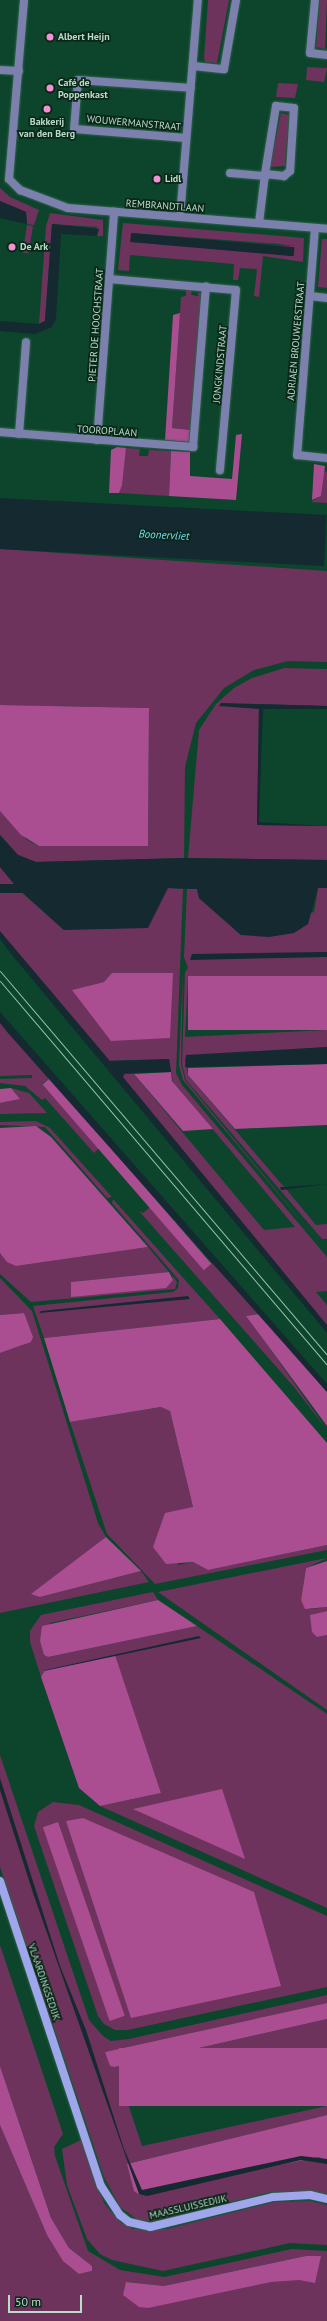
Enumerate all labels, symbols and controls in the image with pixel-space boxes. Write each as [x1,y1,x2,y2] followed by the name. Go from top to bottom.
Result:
[58,31,110,43] place label: Albert Heijn
[45,32,55,42] marker: Albert Heijn
[58,76,108,100] place label: Café de Poppenkast
[45,83,55,93] marker: Café de Poppenkast
[42,104,52,114] marker: Bakkerij van den Berg
[86,113,182,133] street label: WOUWERMANSTRAAT
[19,115,75,138] place label: Bakkerij van den Berg
[165,173,181,185] place label: Lidl
[152,174,162,184] marker: Lidl
[125,197,205,215] street label: REMBRANDTLAAN
[20,241,49,253] place label: De Ark
[7,242,17,252] marker: De Ark
[86,268,106,382] street label: PIETER DE HOOCHSTRAAT
[285,281,307,401] street label: ADRIAEN BROUWERSTRAAT
[211,325,229,403] street label: JONGKINDSTRAAT
[76,423,138,439] street label: TOOROPLAAN
[138,527,190,543] water label: Boonervliet
[25,1942,63,2022] street label: VLAARDINGSEDIJK
[148,2192,228,2222] street label: MAASSLUISSEDIJK
[10,2287,84,2313] scale bar
[15,2294,41,2309] text: 50 m

